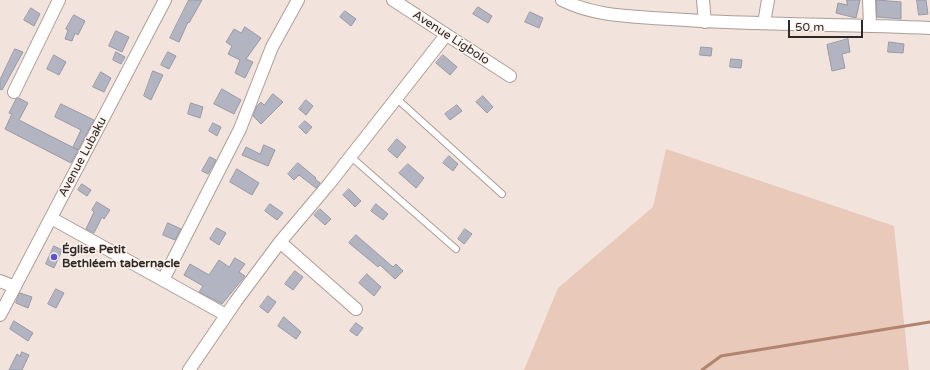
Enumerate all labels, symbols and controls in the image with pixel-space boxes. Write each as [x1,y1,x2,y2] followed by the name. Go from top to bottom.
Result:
[410,8,492,68] street label: Avenue Ligbolo
[790,12,865,38] scale bar
[795,20,824,34] text: 50 m
[56,115,110,199] street label: Avenue Lubaku
[62,243,180,271] place label: Église Petit Bethléem tabernacle
[49,252,59,262] marker: Église Petit Bethléem tabernacle

